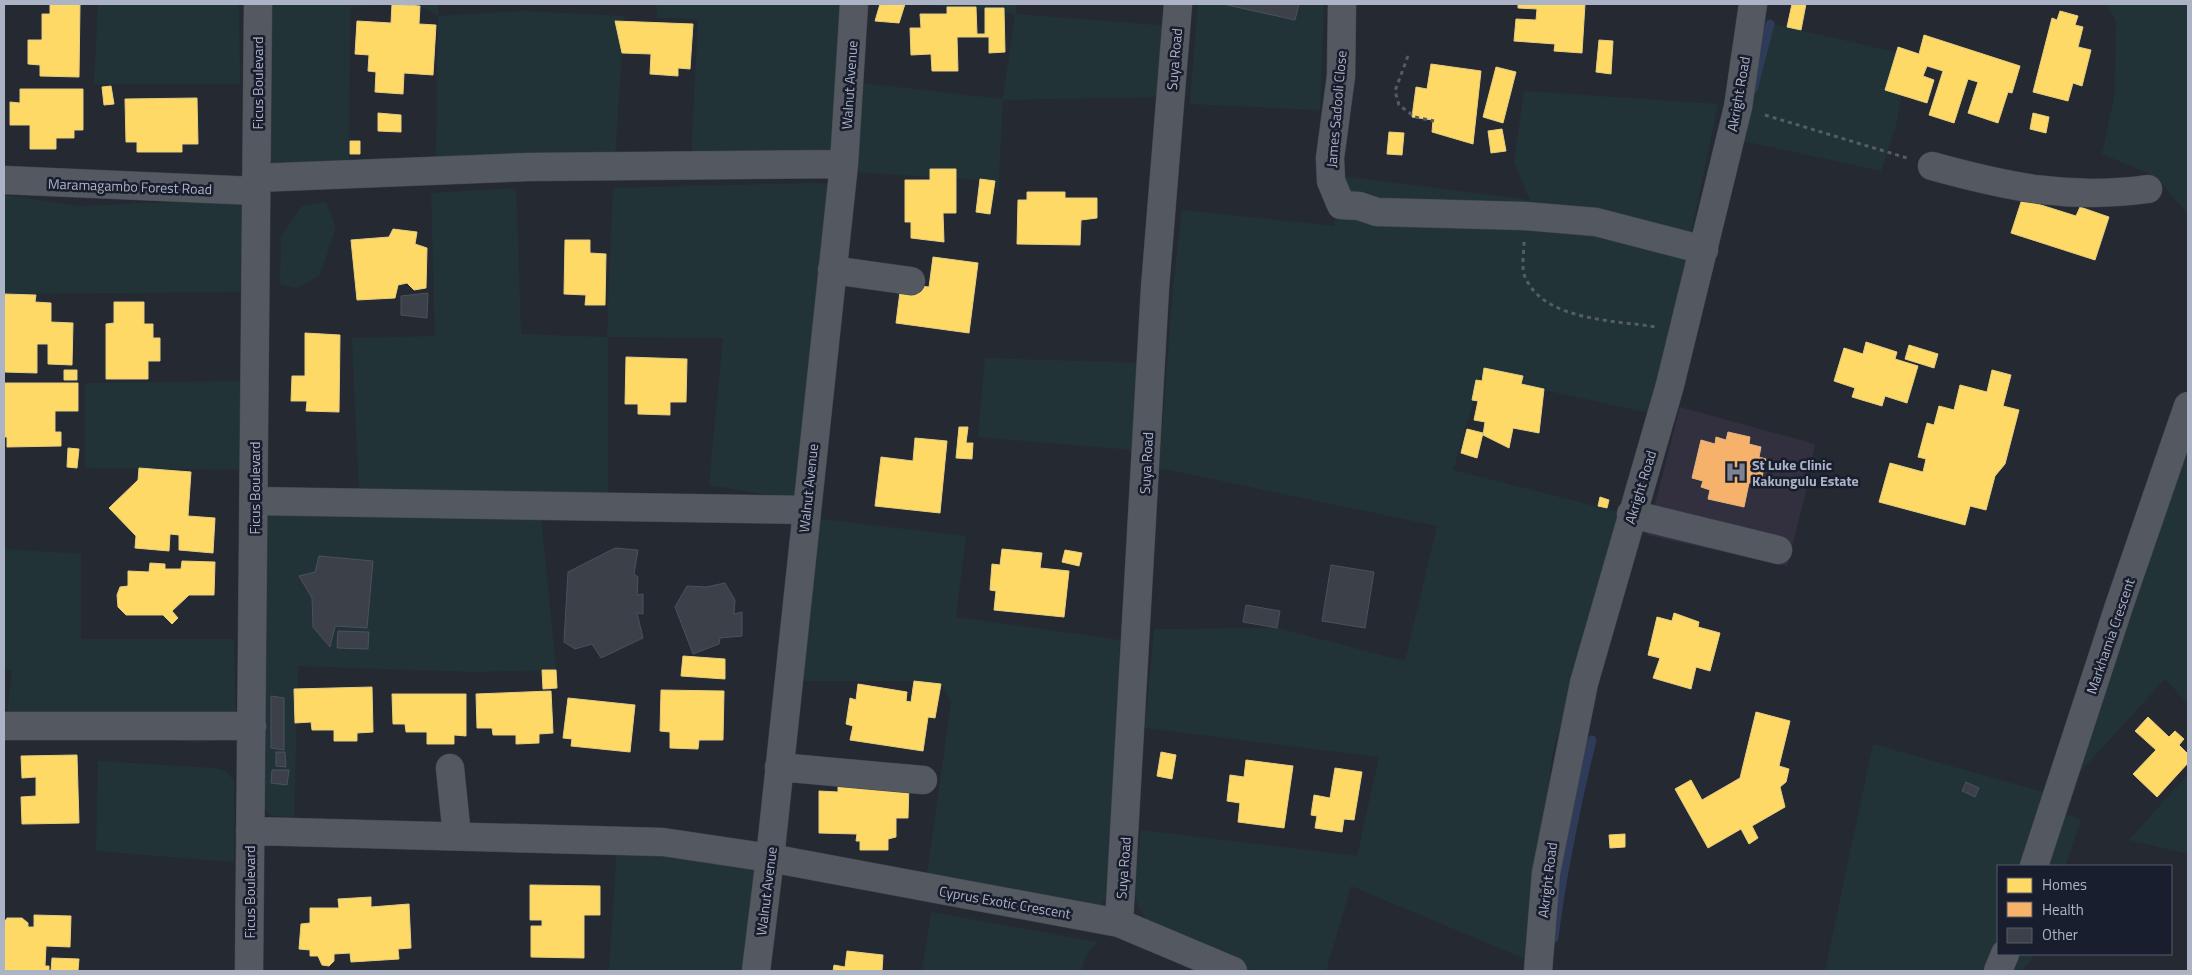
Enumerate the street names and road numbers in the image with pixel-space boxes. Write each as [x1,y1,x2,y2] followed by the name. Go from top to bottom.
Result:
[1161,27,1187,91] street label: Suya Road
[247,37,268,129] street label: Ficus Boulevard
[835,40,863,130] street label: Walnut Avenue
[1320,50,1352,168] street label: James Sadooli Close
[1721,55,1755,133] street label: Akright Road
[48,173,212,199] street label: Maramagambo Forest Road
[1134,431,1158,495] street label: Suya Road
[244,442,265,534] street label: Ficus Boulevard
[793,443,823,533] street label: Walnut Avenue
[1619,448,1661,526] street label: Akright Road
[2080,575,2140,697] street label: Markhamia Crescent
[1110,836,1136,900] street label: Suya Road
[1532,841,1562,919] street label: Akright Road
[750,845,782,937] street label: Walnut Avenue
[239,846,260,938] street label: Ficus Boulevard
[938,880,1072,924] street label: Cyprus Exotic Crescent

